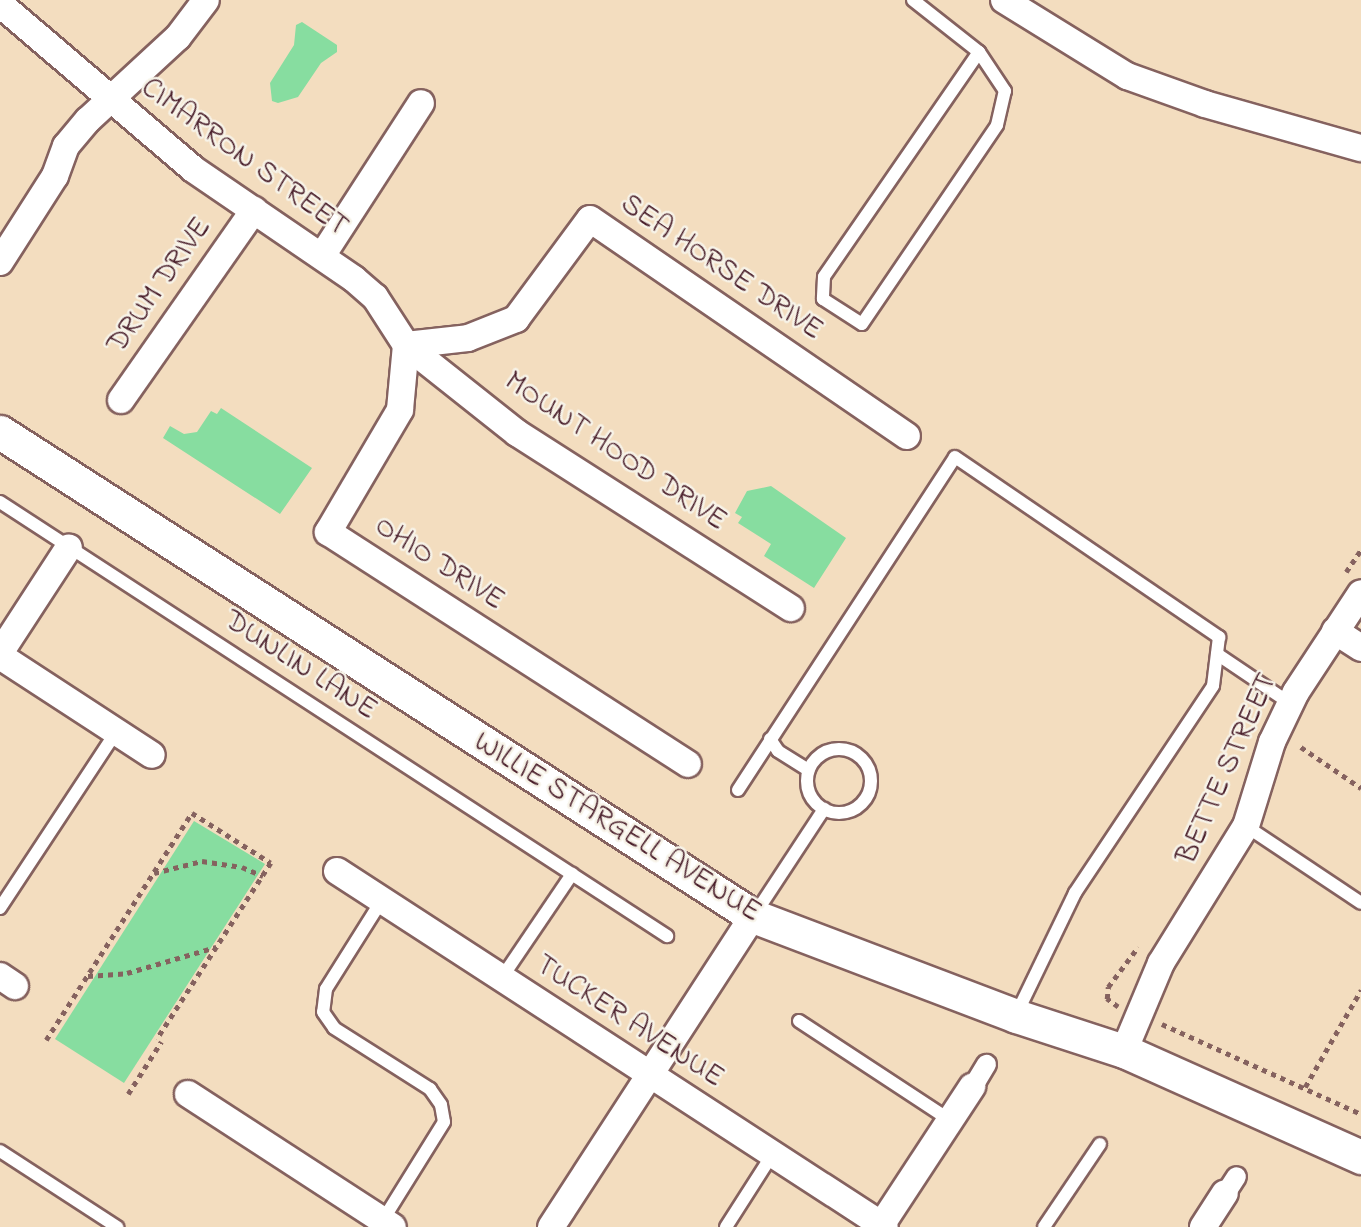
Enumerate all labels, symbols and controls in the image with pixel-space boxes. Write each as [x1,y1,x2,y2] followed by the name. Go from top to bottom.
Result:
[133,71,355,245] street label: CIMARRON STREET
[613,187,829,349] street label: SEA HORSE DRIVE
[100,211,220,361] street label: DRUM DRIVE
[497,364,733,540] street label: MOUNT HOOD DRIVE
[367,509,511,619] street label: OHIO DRIVE
[217,603,383,729] street label: DUNLIN LANE
[1170,668,1286,870] street label: BETTE STREET
[467,725,767,931] street label: WILLIE STARGELL AVENUE
[528,948,730,1096] street label: TUCKER AVENUE

